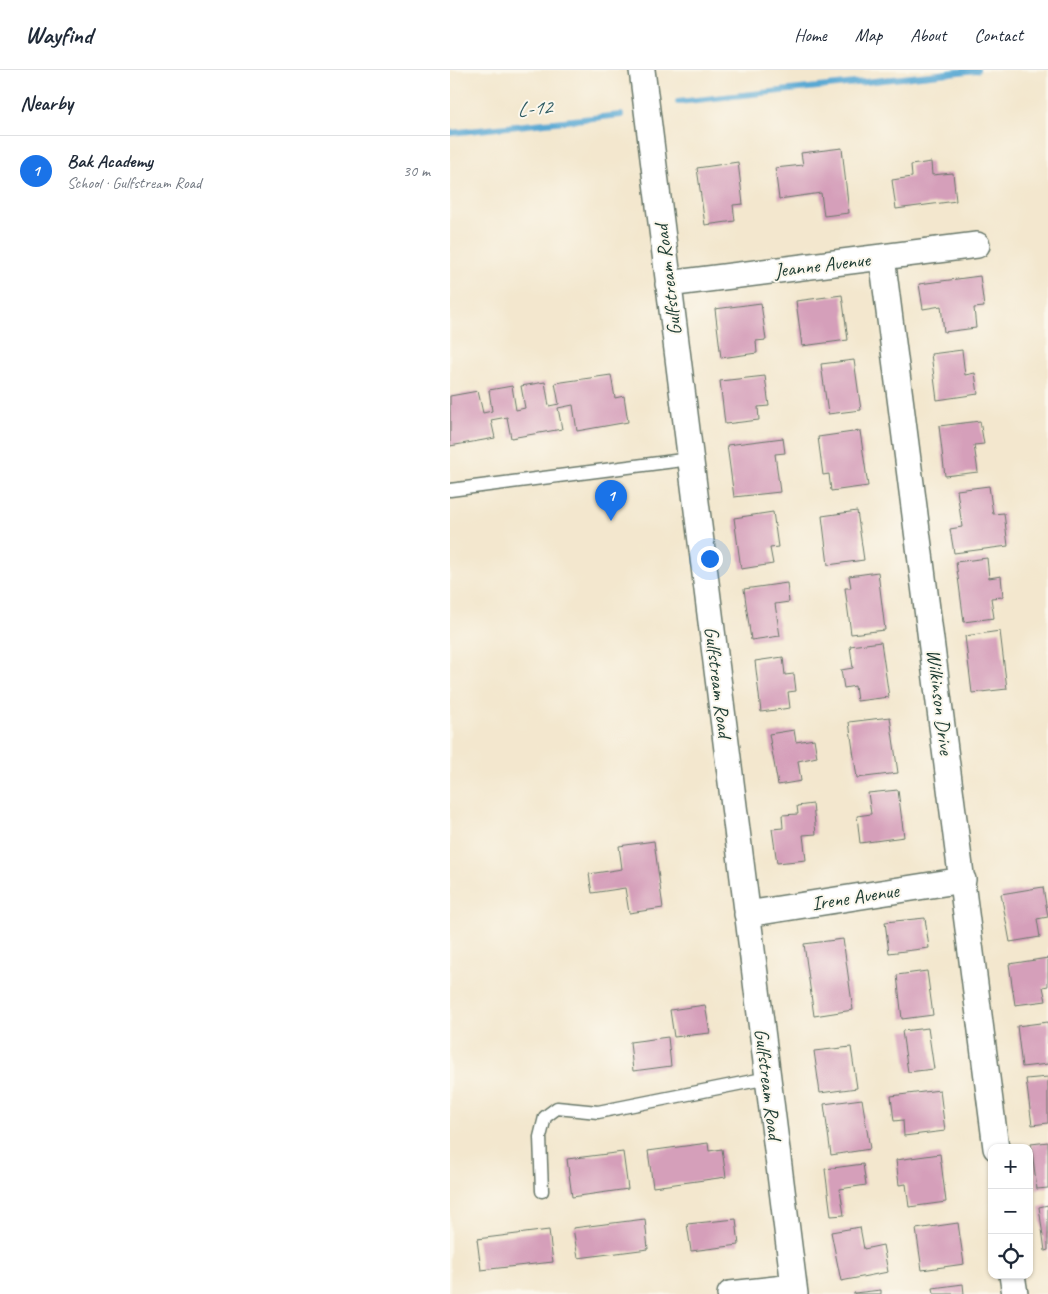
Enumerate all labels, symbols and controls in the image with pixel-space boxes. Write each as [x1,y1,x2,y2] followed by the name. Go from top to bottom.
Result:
[25,20,92,50] text: Wayfind
[794,24,827,46] text: Home
[855,24,882,46] text: Map
[910,24,946,46] text: About
[974,24,1023,46] text: Contact
[20,90,73,116] text: Nearby
[515,93,556,123] water label: L-12
[67,149,153,173] text: Bak Academy
[32,161,40,181] text: 1
[403,161,430,181] text: 30 m
[67,173,201,193] text: School · Gulfstream Road
[648,220,687,337] street label: Gulfstream Road
[772,247,873,283] street label: Jeanne Avenue
[595,480,627,521] pin: 1
[697,546,723,572] your location
[699,625,738,742] street label: Gulfstream Road
[921,648,959,757] street label: Wilkinson Drive
[810,878,902,916] street label: Irene Avenue
[749,1027,788,1144] street label: Gulfstream Road
[988,1144,1033,1279] map controls
[988,1144,1033,1189] button: +
[988,1189,1033,1234] button: −
[988,1234,1033,1279] button: locate

